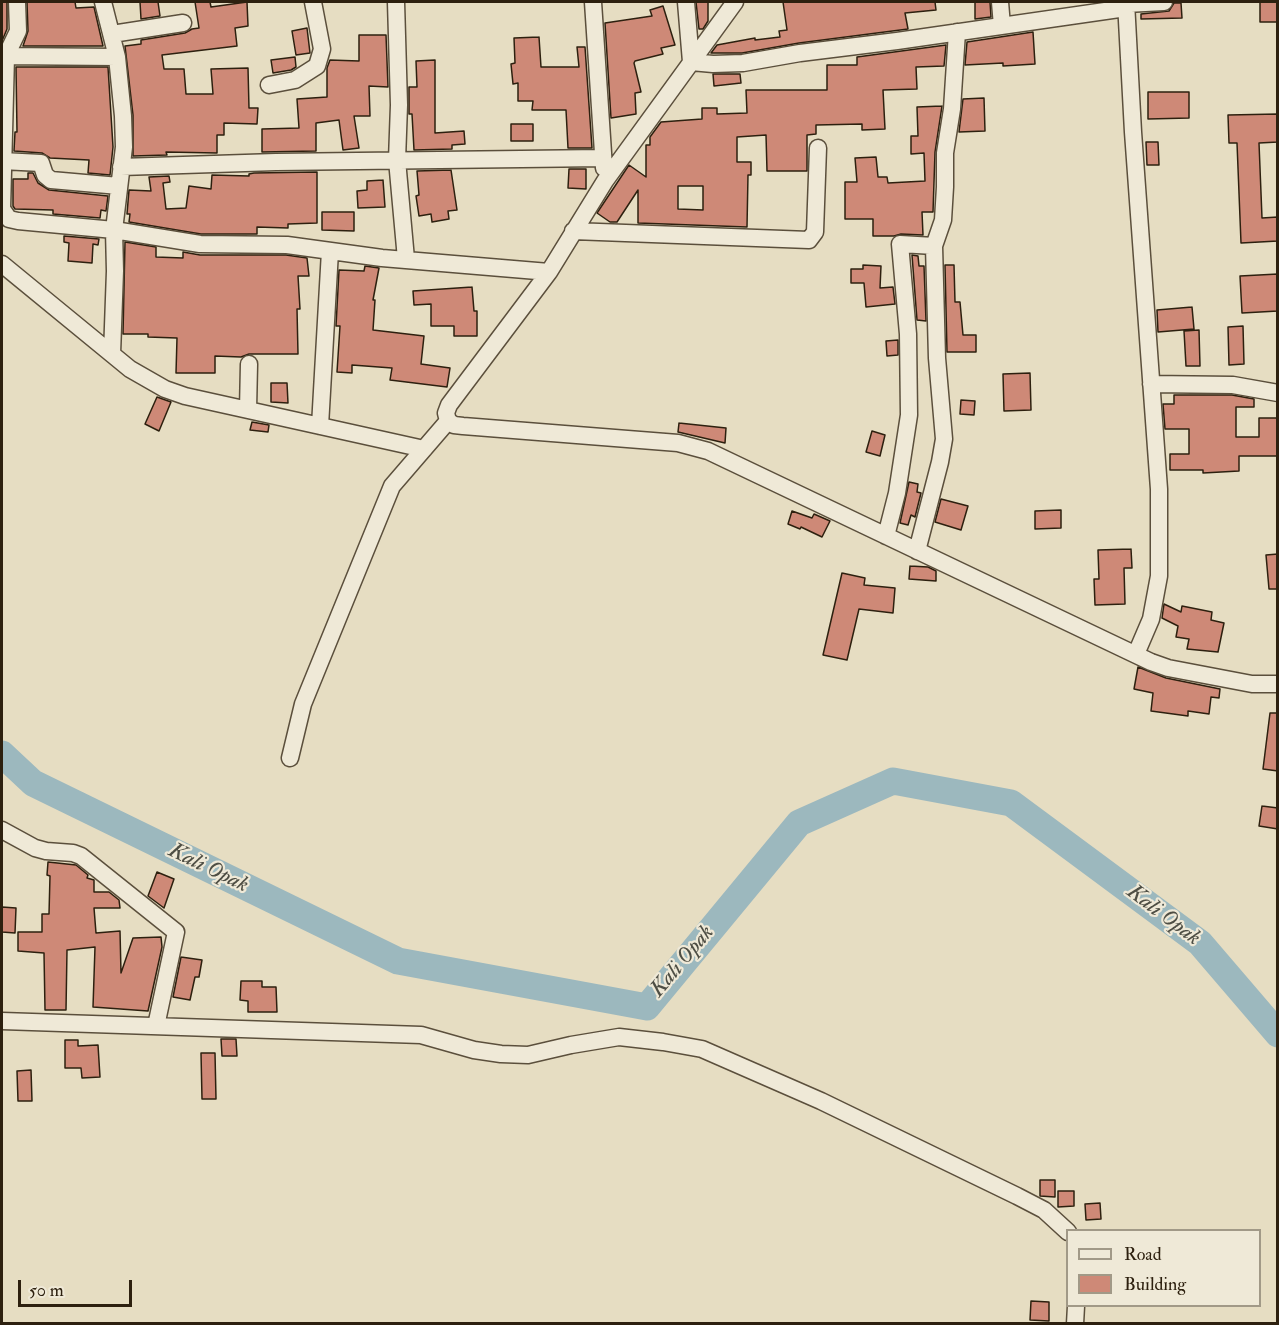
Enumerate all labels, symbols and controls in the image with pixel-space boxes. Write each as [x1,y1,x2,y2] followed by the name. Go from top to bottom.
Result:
[164,838,252,900] water label: Kali Opak
[1121,880,1205,952] water label: Kali Opak
[645,921,721,1003] water label: Kali Opak
[1066,1229,1261,1307] legend
[1124,1243,1162,1266] text: Road
[21,1268,135,1306] scale bar
[1124,1273,1186,1296] text: Building
[29,1279,64,1302] text: 50 m

